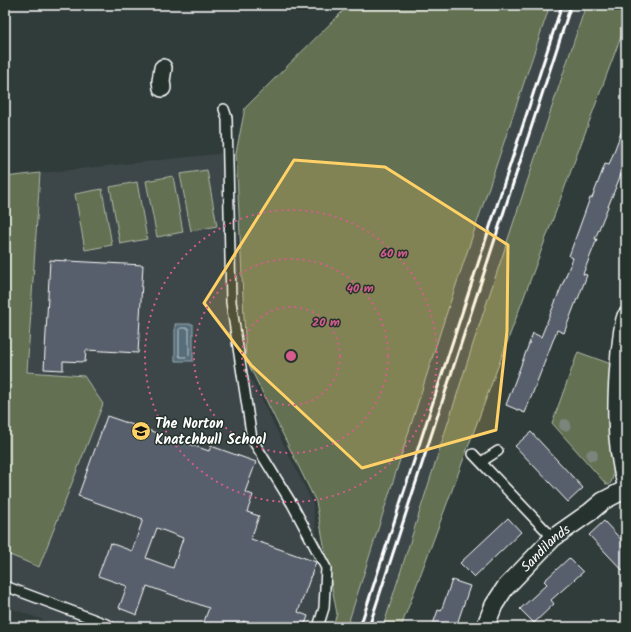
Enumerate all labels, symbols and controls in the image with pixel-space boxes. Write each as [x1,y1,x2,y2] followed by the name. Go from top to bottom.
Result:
[380,244,408,263] text: 60 m
[346,279,374,298] text: 40 m
[312,313,340,332] text: 20 m
[284,349,298,363] centre of rings
[155,413,266,451] place label: The Norton Knatchbull School
[130,420,152,442] school or university icon: The Norton Knatchbull School
[516,519,575,578] street label: Sandilands

